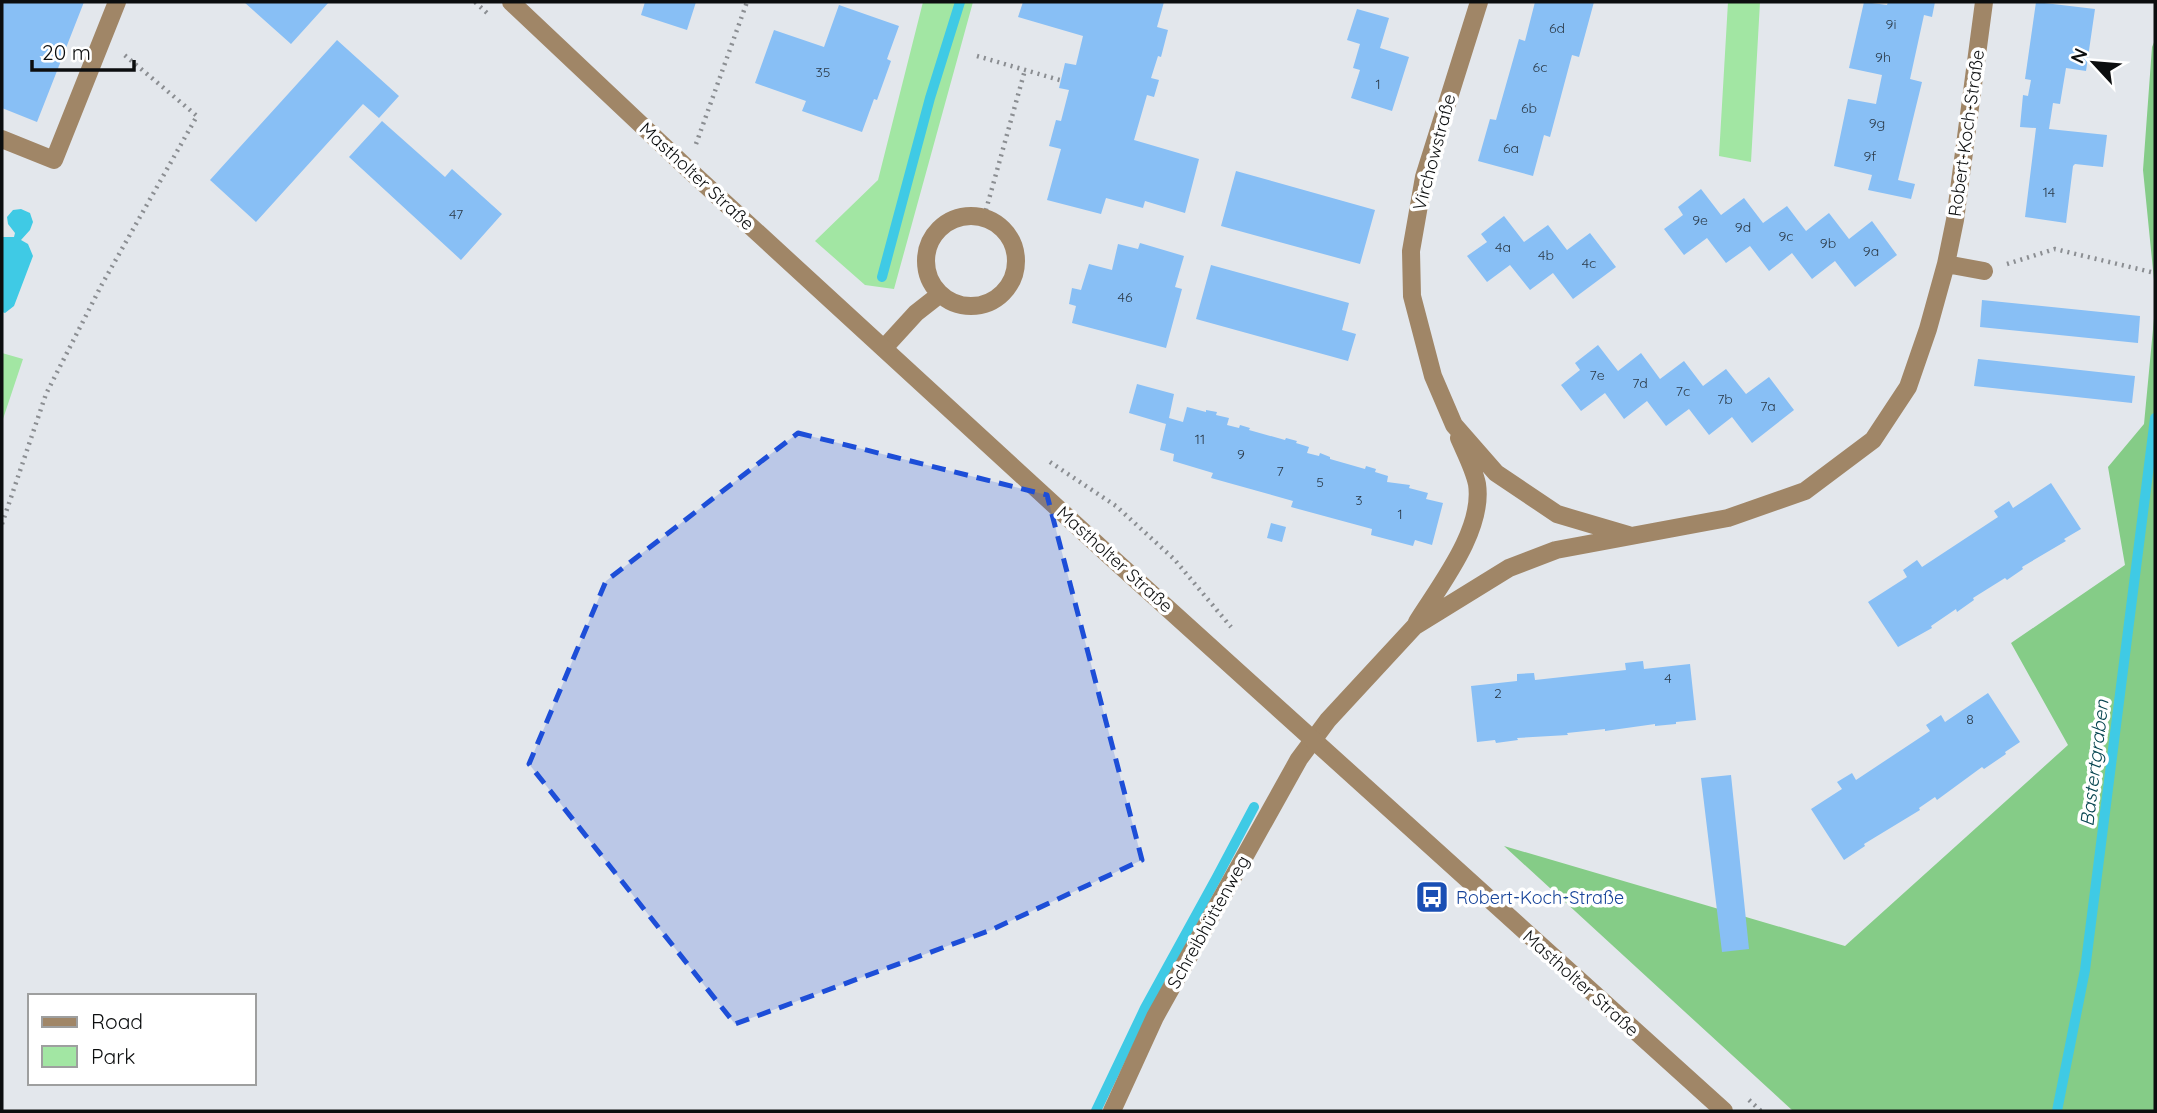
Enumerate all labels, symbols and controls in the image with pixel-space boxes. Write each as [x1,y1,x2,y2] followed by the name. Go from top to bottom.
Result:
[1886,15,1896,33] house number: 9i
[1549,19,1565,37] house number: 6d
[32,28,133,72] scale bar
[2059,28,2129,98] north arrow
[42,39,91,65] text: 20 m
[2065,44,2093,67] text: N
[1875,48,1891,66] house number: 9h
[1943,48,1989,218] street label: Robert-Koch-Straße
[1533,58,1547,76] house number: 6c
[816,63,830,81] house number: 35
[1375,75,1381,93] house number: 1
[1407,91,1461,213] street label: Virchowstraße
[1521,99,1537,117] house number: 6b
[1869,114,1885,132] house number: 9g
[635,117,759,235] street label: Mastholter Straße
[1503,139,1519,157] house number: 6a
[1864,147,1876,165] house number: 9f
[2043,183,2055,201] house number: 14
[449,205,463,223] house number: 47
[1692,211,1708,229] house number: 9e
[1735,218,1751,236] house number: 9d
[1778,227,1794,245] house number: 9c
[1820,234,1836,252] house number: 9b
[1495,238,1511,256] house number: 4a
[1863,242,1879,260] house number: 9a
[1538,246,1554,264] house number: 4b
[1582,254,1596,272] house number: 4c
[1118,288,1133,306] house number: 46
[1589,366,1605,384] house number: 7e
[1632,374,1648,392] house number: 7d
[1676,382,1690,400] house number: 7c
[1717,390,1733,408] house number: 7b
[1760,397,1776,415] house number: 7a
[1195,430,1205,448] house number: 11
[1237,445,1245,463] house number: 9
[1276,462,1284,480] house number: 7
[1316,473,1324,491] house number: 5
[1355,491,1363,509] house number: 3
[1052,501,1178,617] street label: Mastholter Straße
[1397,505,1403,523] house number: 1
[1664,669,1672,687] house number: 4
[1494,684,1502,702] house number: 2
[2074,697,2114,828] water label: Bastertgraben
[1966,710,1974,728] house number: 8
[1162,851,1254,993] street label: Schreibhüttenweg
[1413,878,1451,916] bus stop icon: Robert-Koch-Straße
[1456,886,1624,909] place label: Robert-Koch-Straße
[1518,925,1644,1041] street label: Mastholter Straße
[28,994,256,1085] legend
[91,1008,143,1034] text: Road
[91,1043,135,1069] text: Park

